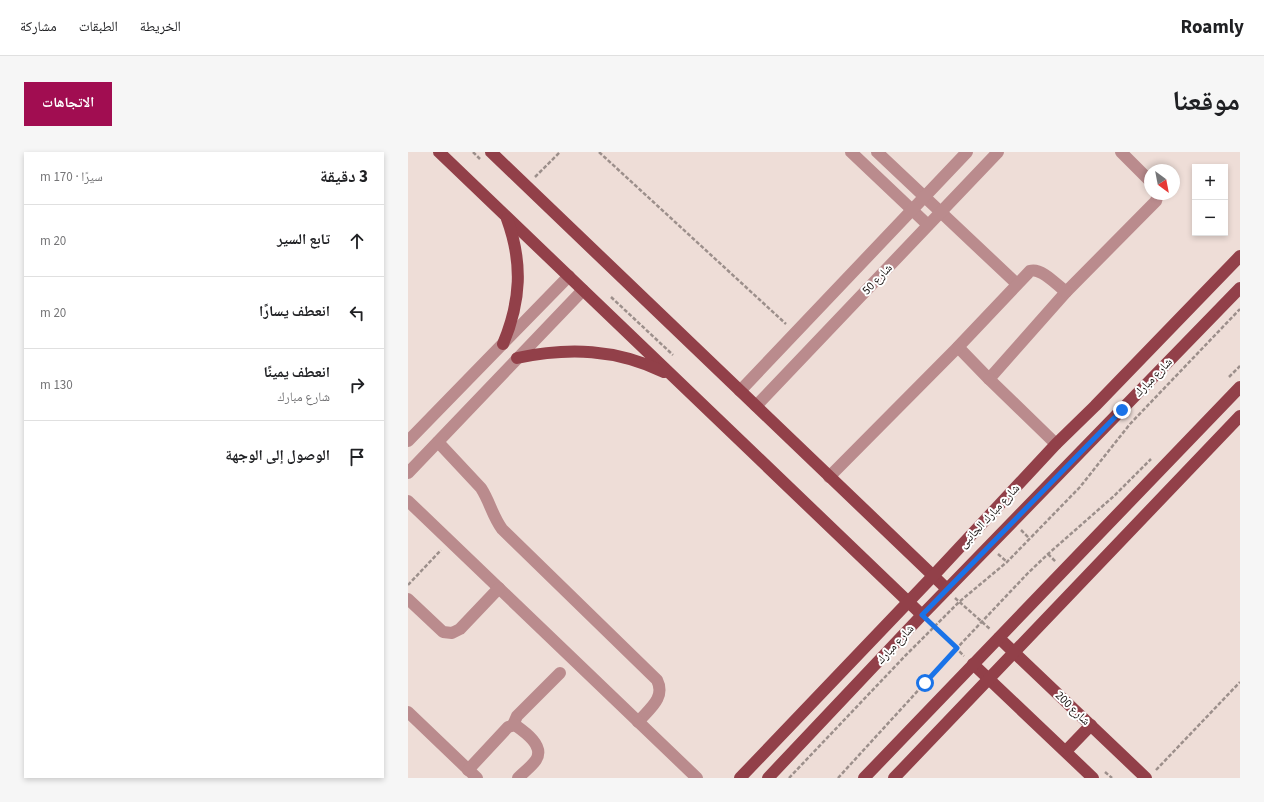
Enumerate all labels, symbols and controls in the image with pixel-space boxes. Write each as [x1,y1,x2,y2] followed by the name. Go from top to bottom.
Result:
[1181,14,1244,41] text: Roamly
[20,17,57,37] text: مشاركة
[79,17,118,37] text: الطبقات
[140,17,181,37] text: الخريطة
[1172,81,1240,121] text: موقعنا
[24,82,112,126] button: الاتجاهات
[1144,164,1180,200] north arrow
[1192,164,1228,236] map controls
[1192,164,1228,200] button: +
[320,165,368,189] text: 3 دقيقة
[40,168,103,186] text: سيرًا · 170 m
[1192,200,1228,236] button: −
[277,229,330,250] text: تابع السير
[346,230,368,252] icon: ahead
[40,232,66,250] text: 20 m
[858,260,896,299] street label: شارع 50
[259,301,330,322] text: انعطف يسارًا
[346,302,368,324] icon: left
[40,304,66,322] text: 20 m
[1130,354,1176,401] street label: شارع مبارك
[263,362,330,383] text: انعطف يمينًا
[346,374,368,396] icon: right
[40,376,73,394] text: 130 m
[277,388,330,406] text: شارع مبارك
[1113,401,1131,419] route end
[225,445,330,466] text: الوصول إلى الوجهة
[346,446,368,468] icon: arrive
[955,480,1024,552] street label: شارع مبارك الجانبى
[873,621,918,668] street label: شارع مبارك
[916,674,934,692] route start
[1051,687,1094,730] street label: شارع 200

